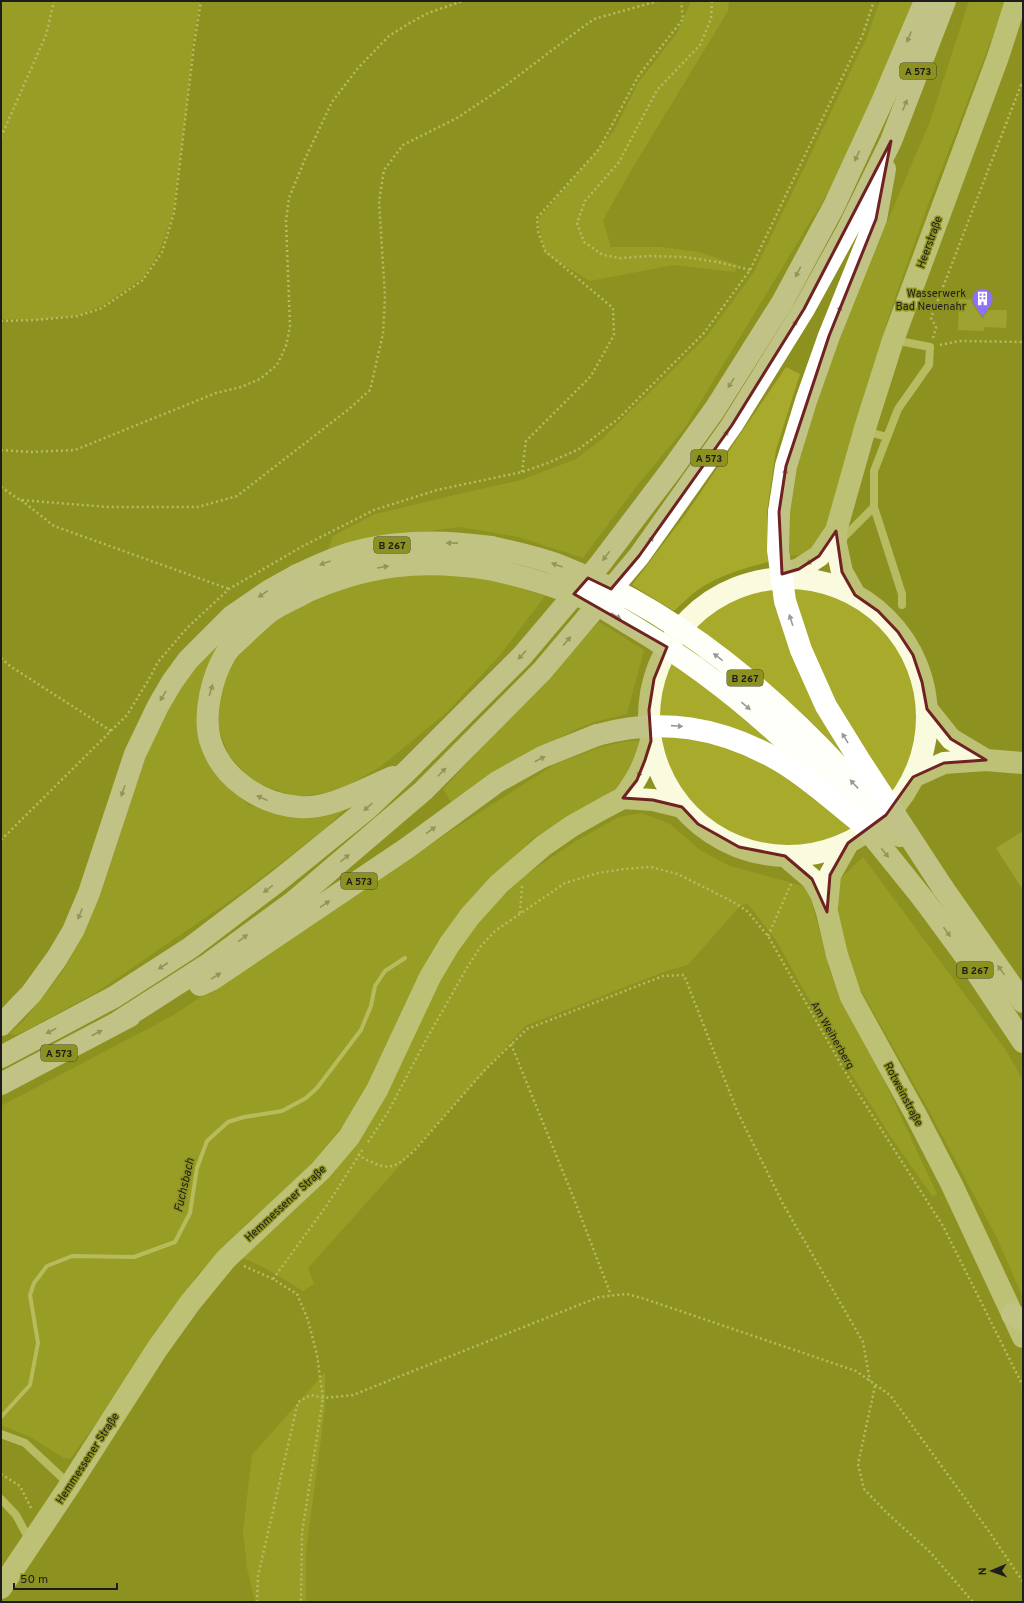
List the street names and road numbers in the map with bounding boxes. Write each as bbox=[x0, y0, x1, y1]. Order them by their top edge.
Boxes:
road number: A 573 bbox=[900, 63, 936, 79]
street label: Heerstraße bbox=[914, 214, 946, 270]
road number: A 573 bbox=[691, 450, 727, 466]
road number: B 267 bbox=[374, 537, 410, 553]
road number: B 267 bbox=[727, 670, 763, 686]
road number: A 573 bbox=[341, 873, 377, 889]
road number: B 267 bbox=[957, 962, 993, 978]
street label: Am Weiherberg bbox=[807, 999, 857, 1072]
road number: A 573 bbox=[41, 1045, 77, 1061]
street label: Rotweinstraße bbox=[880, 1060, 926, 1129]
street label: Hemmessener Straße bbox=[242, 1162, 329, 1245]
street label: Hemmessener Straße bbox=[53, 1410, 123, 1507]

